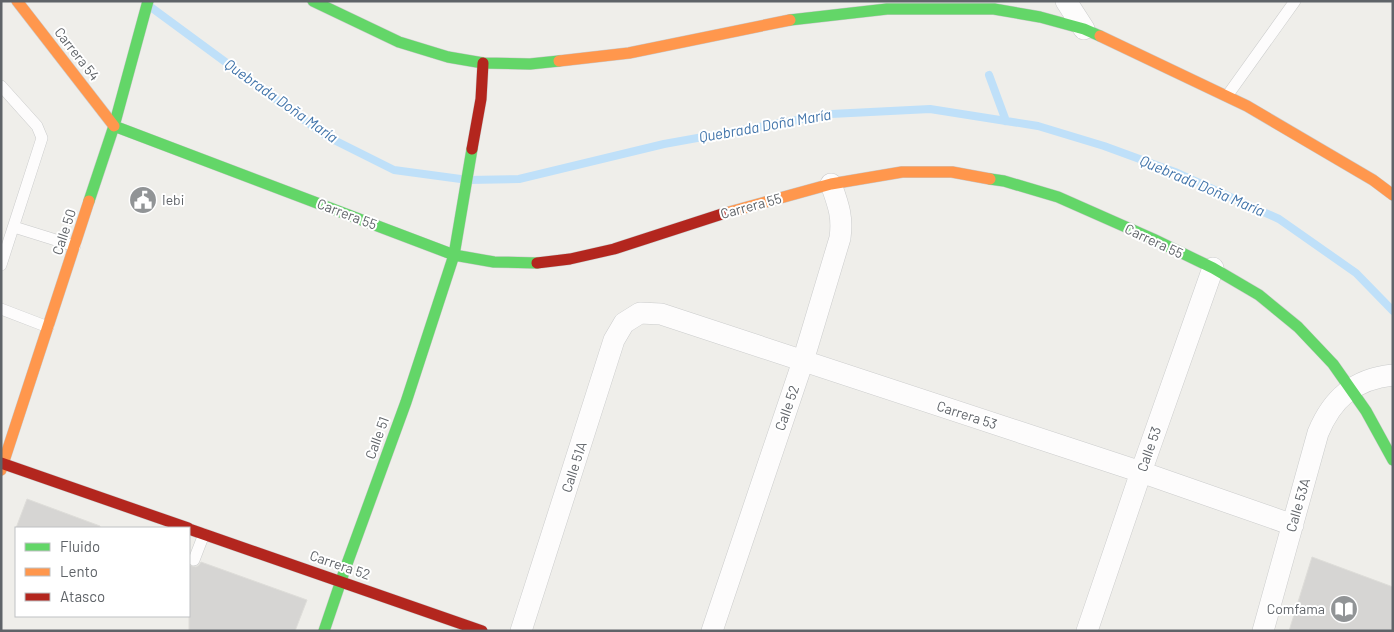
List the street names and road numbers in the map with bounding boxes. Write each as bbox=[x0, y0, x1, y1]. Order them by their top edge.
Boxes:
street label: Carrera 54 bbox=[51, 24, 104, 84]
street label: Carrera 55 bbox=[718, 189, 783, 222]
street label: Carrera 55 bbox=[315, 194, 379, 233]
street label: Calle 50 bbox=[48, 207, 79, 257]
street label: Carrera 55 bbox=[1122, 220, 1186, 261]
street label: Calle 52 bbox=[771, 383, 802, 433]
street label: Carrera 53 bbox=[935, 397, 1000, 432]
street label: Calle 51 bbox=[361, 414, 392, 461]
street label: Calle 53 bbox=[1133, 424, 1164, 474]
street label: Calle 51A bbox=[557, 439, 590, 494]
street label: Calle 53A bbox=[1282, 476, 1313, 534]
street label: Carrera 52 bbox=[308, 546, 373, 583]

